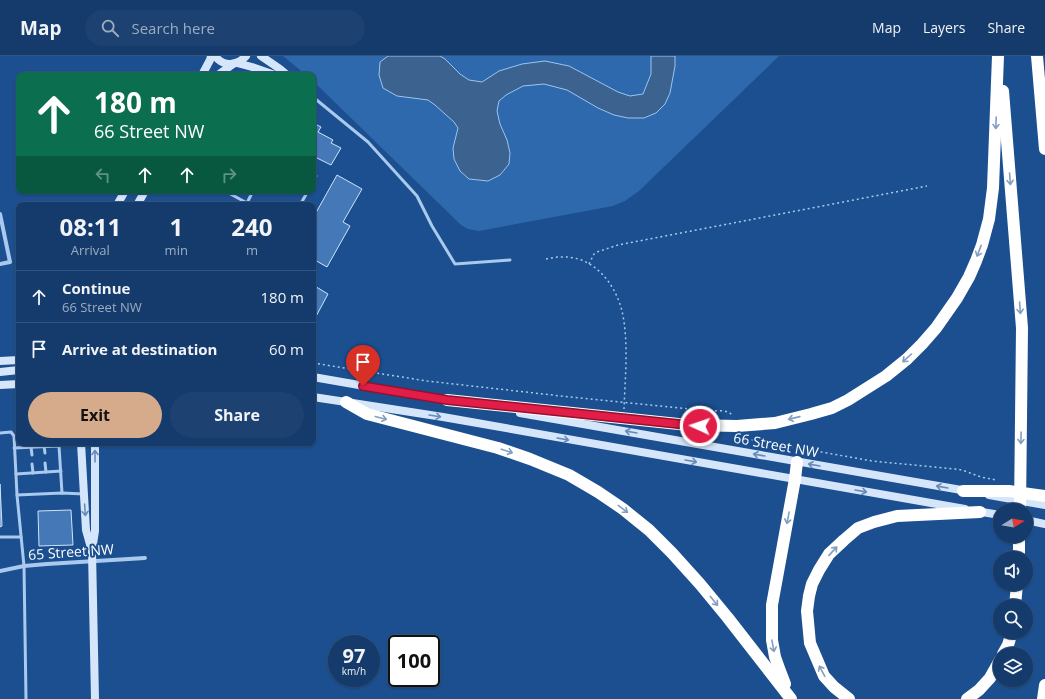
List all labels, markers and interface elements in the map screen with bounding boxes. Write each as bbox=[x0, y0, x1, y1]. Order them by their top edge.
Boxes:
search box bbox=[85, 10, 365, 46]
text: Map bbox=[20, 15, 61, 41]
icon: search bbox=[99, 17, 121, 39]
text: Search here bbox=[131, 18, 215, 38]
text: Map bbox=[872, 18, 901, 37]
text: Layers bbox=[923, 18, 965, 37]
text: Share bbox=[987, 18, 1025, 37]
text: 180 m bbox=[94, 83, 177, 121]
icon: ahead bbox=[28, 88, 80, 140]
one-way arrow bbox=[992, 116, 999, 129]
text: 66 Street NW bbox=[94, 119, 204, 143]
icon: left bbox=[92, 164, 114, 186]
icon: ahead bbox=[134, 164, 156, 186]
icon: ahead bbox=[176, 164, 198, 186]
icon: right bbox=[218, 164, 240, 186]
one-way arrow bbox=[1007, 172, 1014, 185]
text: 08:11 bbox=[59, 210, 121, 243]
text: 1 bbox=[169, 210, 183, 243]
text: 240 bbox=[231, 210, 273, 243]
text: Arrival bbox=[71, 241, 110, 259]
text: min bbox=[165, 241, 188, 259]
text: m bbox=[246, 241, 258, 259]
one-way arrow bbox=[975, 245, 983, 257]
text: Continue bbox=[62, 278, 130, 298]
icon: ahead bbox=[28, 286, 50, 308]
text: 180 m bbox=[260, 287, 304, 307]
text: 66 Street NW bbox=[62, 298, 142, 316]
one-way arrow bbox=[1017, 301, 1024, 314]
icon: arrive bbox=[28, 338, 50, 360]
text: Arrive at destination bbox=[62, 339, 217, 359]
text: 60 m bbox=[269, 339, 304, 359]
pin bbox=[346, 345, 380, 386]
icon: arrive bbox=[352, 351, 374, 373]
one-way arrow bbox=[902, 353, 913, 362]
button: Exit bbox=[28, 392, 162, 438]
button: Share bbox=[170, 392, 304, 438]
position arrow bbox=[679, 405, 721, 447]
one-way arrow bbox=[428, 412, 441, 420]
one-way arrow bbox=[374, 415, 387, 422]
one-way arrow bbox=[788, 415, 801, 422]
one-way arrow bbox=[625, 428, 638, 436]
street label: 66 Street NW bbox=[732, 428, 820, 461]
one-way arrow bbox=[1017, 431, 1025, 444]
one-way arrow bbox=[556, 435, 569, 443]
one-way arrow bbox=[500, 448, 512, 456]
one-way arrow bbox=[91, 450, 99, 463]
one-way arrow bbox=[753, 451, 766, 459]
one-way arrow bbox=[684, 457, 697, 465]
one-way arrow bbox=[808, 460, 821, 468]
one-way arrow bbox=[936, 483, 949, 491]
one-way arrow bbox=[854, 487, 867, 495]
one-way arrow bbox=[81, 503, 88, 516]
north arrow bbox=[993, 503, 1033, 543]
map controls bbox=[993, 503, 1033, 687]
one-way arrow bbox=[617, 504, 628, 513]
one-way arrow bbox=[784, 511, 792, 524]
street label: 65 Street NW bbox=[27, 539, 115, 564]
one-way arrow bbox=[828, 546, 838, 556]
button: sound bbox=[993, 551, 1033, 591]
one-way arrow bbox=[709, 595, 718, 606]
button: search bbox=[993, 599, 1033, 639]
speed limit sign: 100 bbox=[388, 635, 440, 687]
one-way arrow bbox=[769, 639, 777, 652]
text: 97 bbox=[343, 642, 365, 669]
button: layers bbox=[993, 647, 1033, 687]
text: km/h bbox=[342, 664, 366, 678]
one-way arrow bbox=[818, 665, 825, 677]

